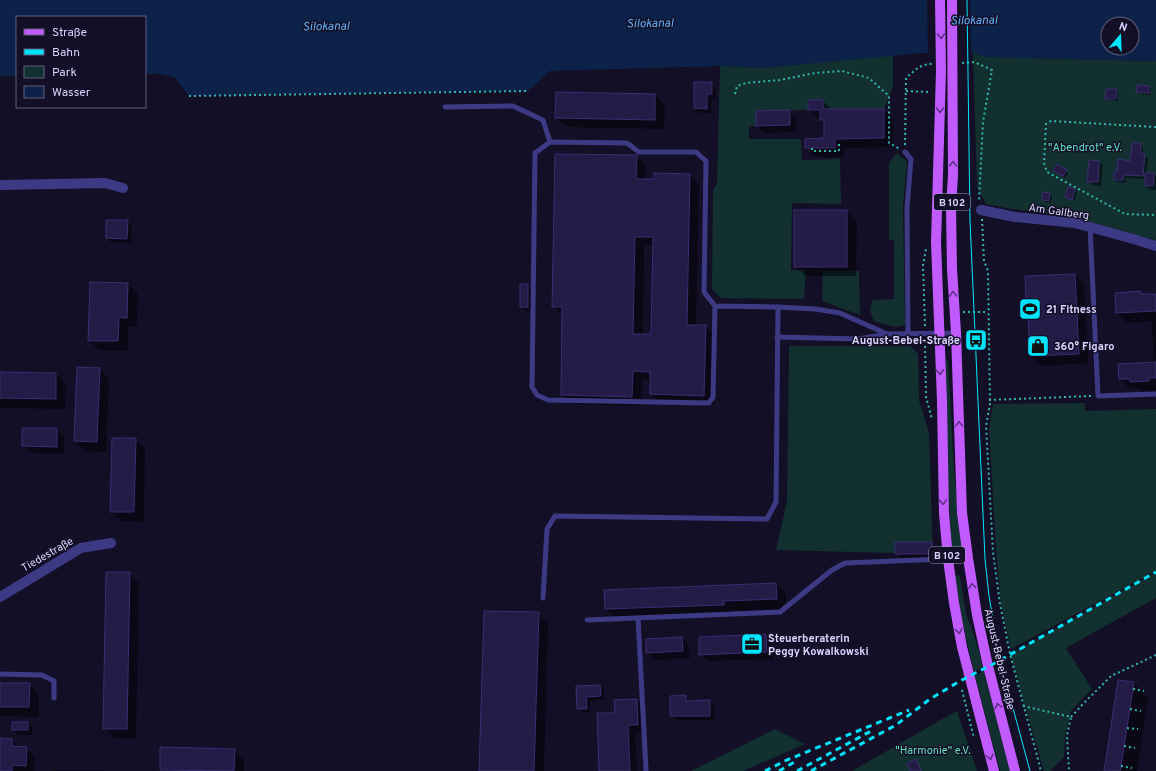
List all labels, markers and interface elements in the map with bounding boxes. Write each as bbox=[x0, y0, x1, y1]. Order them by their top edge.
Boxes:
water label: Silokanal bbox=[950, 13, 999, 29]
legend bbox=[16, 16, 146, 108]
water label: Silokanal bbox=[626, 16, 675, 32]
north arrow bbox=[1100, 16, 1140, 56]
water label: Silokanal bbox=[302, 19, 351, 35]
text: N bbox=[1117, 20, 1129, 35]
text: Straße bbox=[52, 25, 87, 41]
one-way arrow bbox=[936, 33, 945, 39]
text: Bahn bbox=[52, 45, 80, 61]
text: Park bbox=[52, 65, 77, 81]
text: Wasser bbox=[52, 85, 91, 101]
one-way arrow bbox=[936, 107, 944, 113]
park label: "Abendrot" e.V. bbox=[1048, 141, 1122, 155]
one-way arrow bbox=[949, 161, 957, 167]
road number: B 102 bbox=[934, 194, 970, 210]
street label: Am Gallberg bbox=[1028, 201, 1090, 223]
one-way arrow bbox=[949, 291, 957, 297]
sports icon: 21 Fitness bbox=[1017, 296, 1043, 322]
place label: 21 Fitness bbox=[1046, 303, 1097, 317]
bus stop icon: August-Bebel-Straße bbox=[963, 327, 989, 353]
shop icon: 360° Figaro bbox=[1025, 333, 1051, 359]
place label: August-Bebel-Straße bbox=[852, 334, 960, 348]
place label: 360° Figaro bbox=[1054, 340, 1114, 354]
one-way arrow bbox=[936, 369, 945, 375]
one-way arrow bbox=[955, 421, 963, 427]
one-way arrow bbox=[939, 499, 948, 505]
street label: Tiedestraße bbox=[19, 534, 76, 575]
road number: B 102 bbox=[929, 547, 965, 563]
one-way arrow bbox=[969, 583, 977, 589]
street label: August-Bebel-Straße bbox=[981, 607, 1018, 711]
one-way arrow bbox=[954, 628, 963, 634]
office icon: Steuerberaterin Peggy Kowalkowski bbox=[739, 631, 765, 657]
place label: Steuerberaterin Peggy Kowalkowski bbox=[768, 632, 869, 659]
one-way arrow bbox=[994, 703, 1003, 710]
park label: "Harmonie" e.V. bbox=[895, 744, 971, 758]
one-way arrow bbox=[985, 753, 994, 760]

